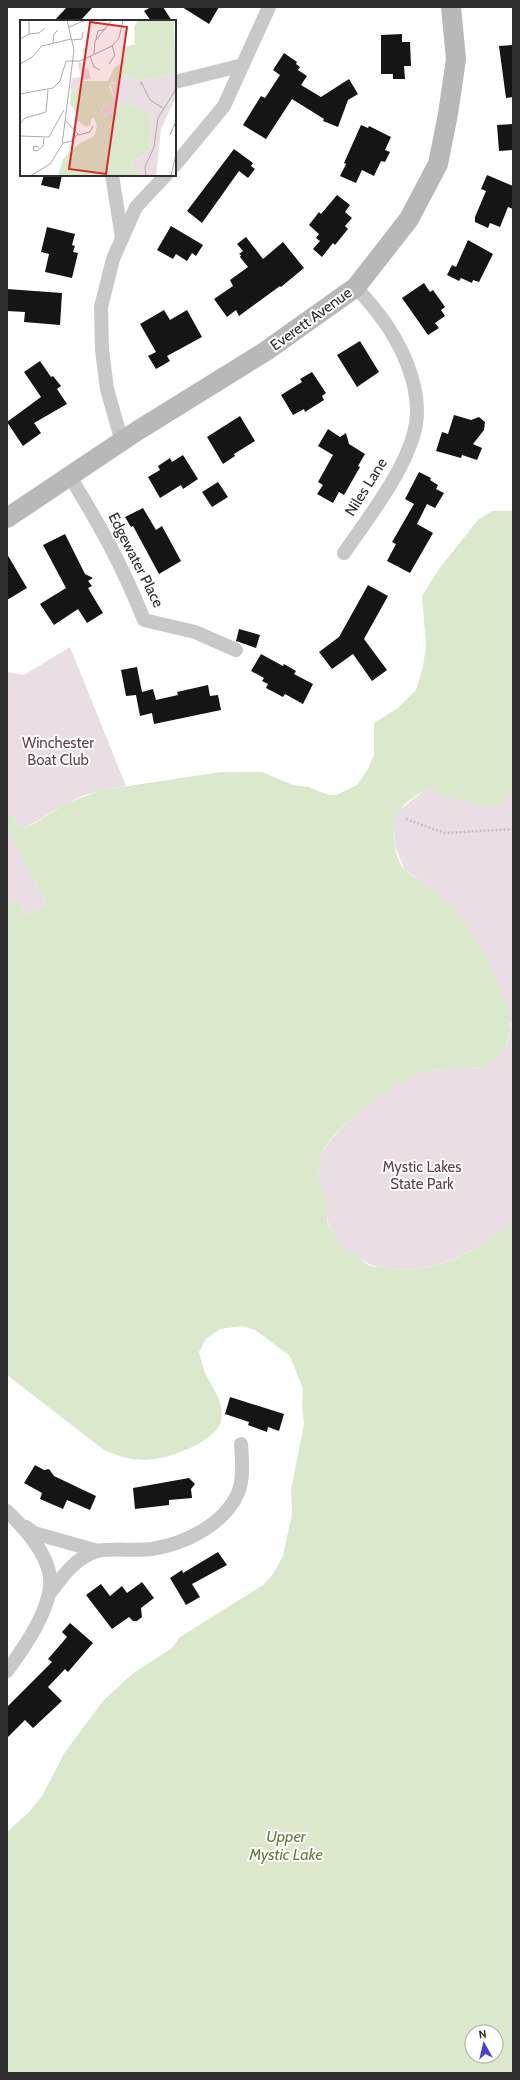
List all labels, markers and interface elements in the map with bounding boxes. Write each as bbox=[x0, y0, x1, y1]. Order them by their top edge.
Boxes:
inset map bbox=[20, 20, 176, 176]
street label: Everett Avenue bbox=[267, 283, 355, 355]
street label: Niles Lane bbox=[341, 454, 391, 519]
street label: Edgewater Place bbox=[104, 510, 168, 611]
park label: Winchester Boat Club bbox=[22, 734, 94, 769]
park label: Mystic Lakes State Park bbox=[383, 1158, 461, 1193]
water label: Upper Mystic Lake bbox=[248, 1827, 323, 1864]
north arrow bbox=[464, 2024, 504, 2064]
text: N bbox=[478, 2027, 487, 2042]

